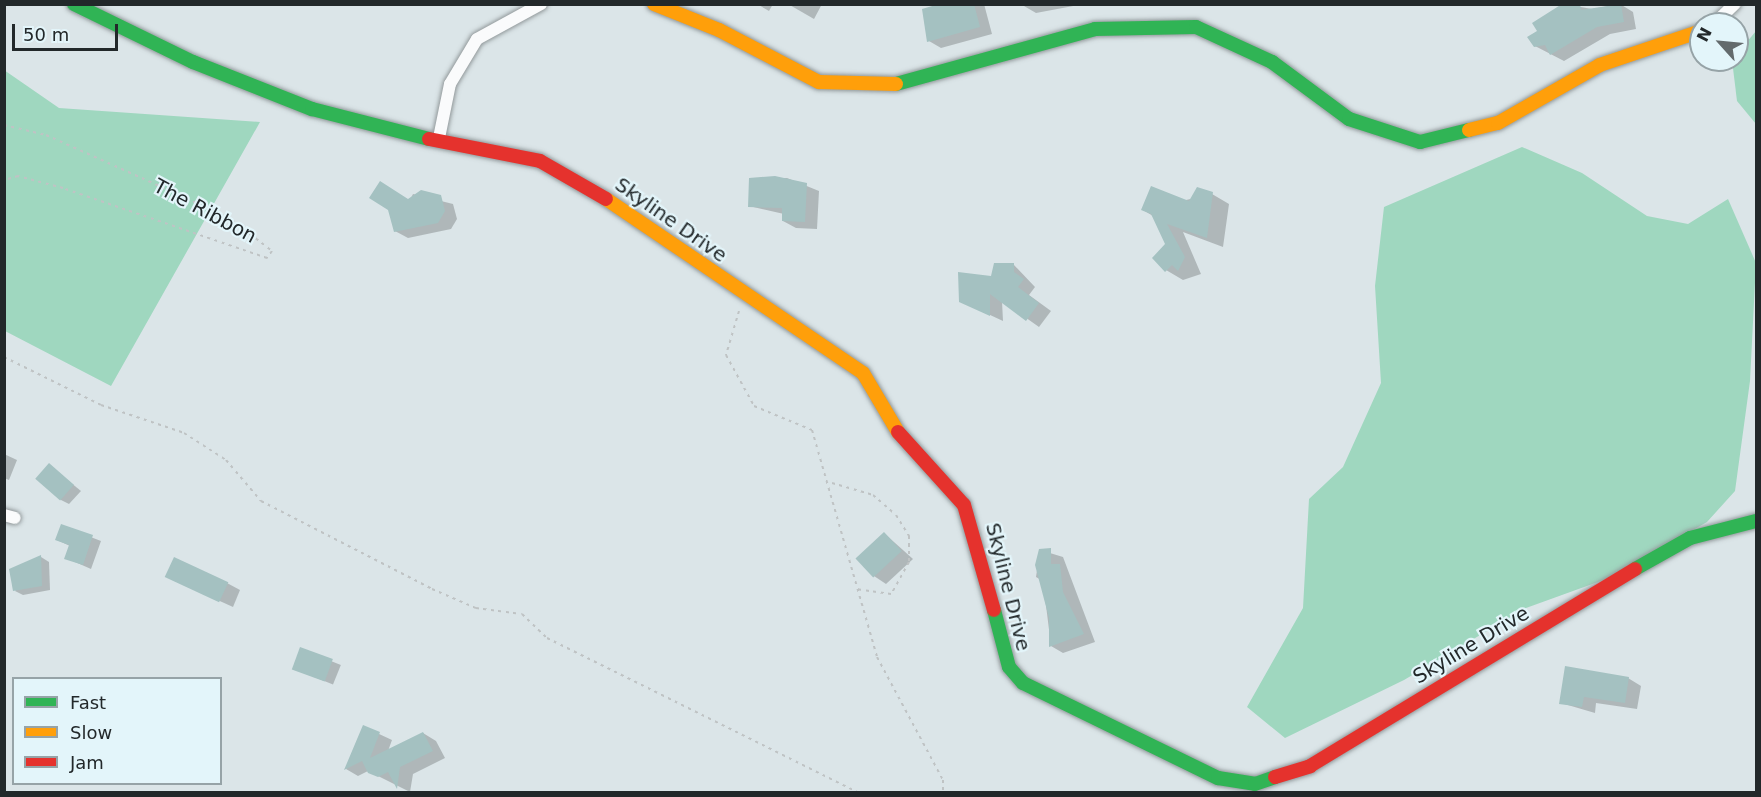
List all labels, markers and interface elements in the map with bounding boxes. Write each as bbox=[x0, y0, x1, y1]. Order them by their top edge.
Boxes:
scale bar bbox=[15, 12, 122, 50]
north arrow bbox=[1689, 12, 1749, 72]
text: 50 m bbox=[23, 24, 69, 45]
text: N bbox=[1693, 24, 1716, 45]
street label: Skyline Drive bbox=[610, 173, 732, 267]
street label: The Ribbon bbox=[149, 174, 261, 248]
street label: Skyline Drive bbox=[980, 520, 1036, 654]
street label: Skyline Drive bbox=[1409, 601, 1533, 689]
legend bbox=[12, 677, 222, 785]
text: Fast bbox=[70, 692, 106, 713]
text: Slow bbox=[70, 722, 112, 743]
text: Jam bbox=[70, 752, 104, 773]

